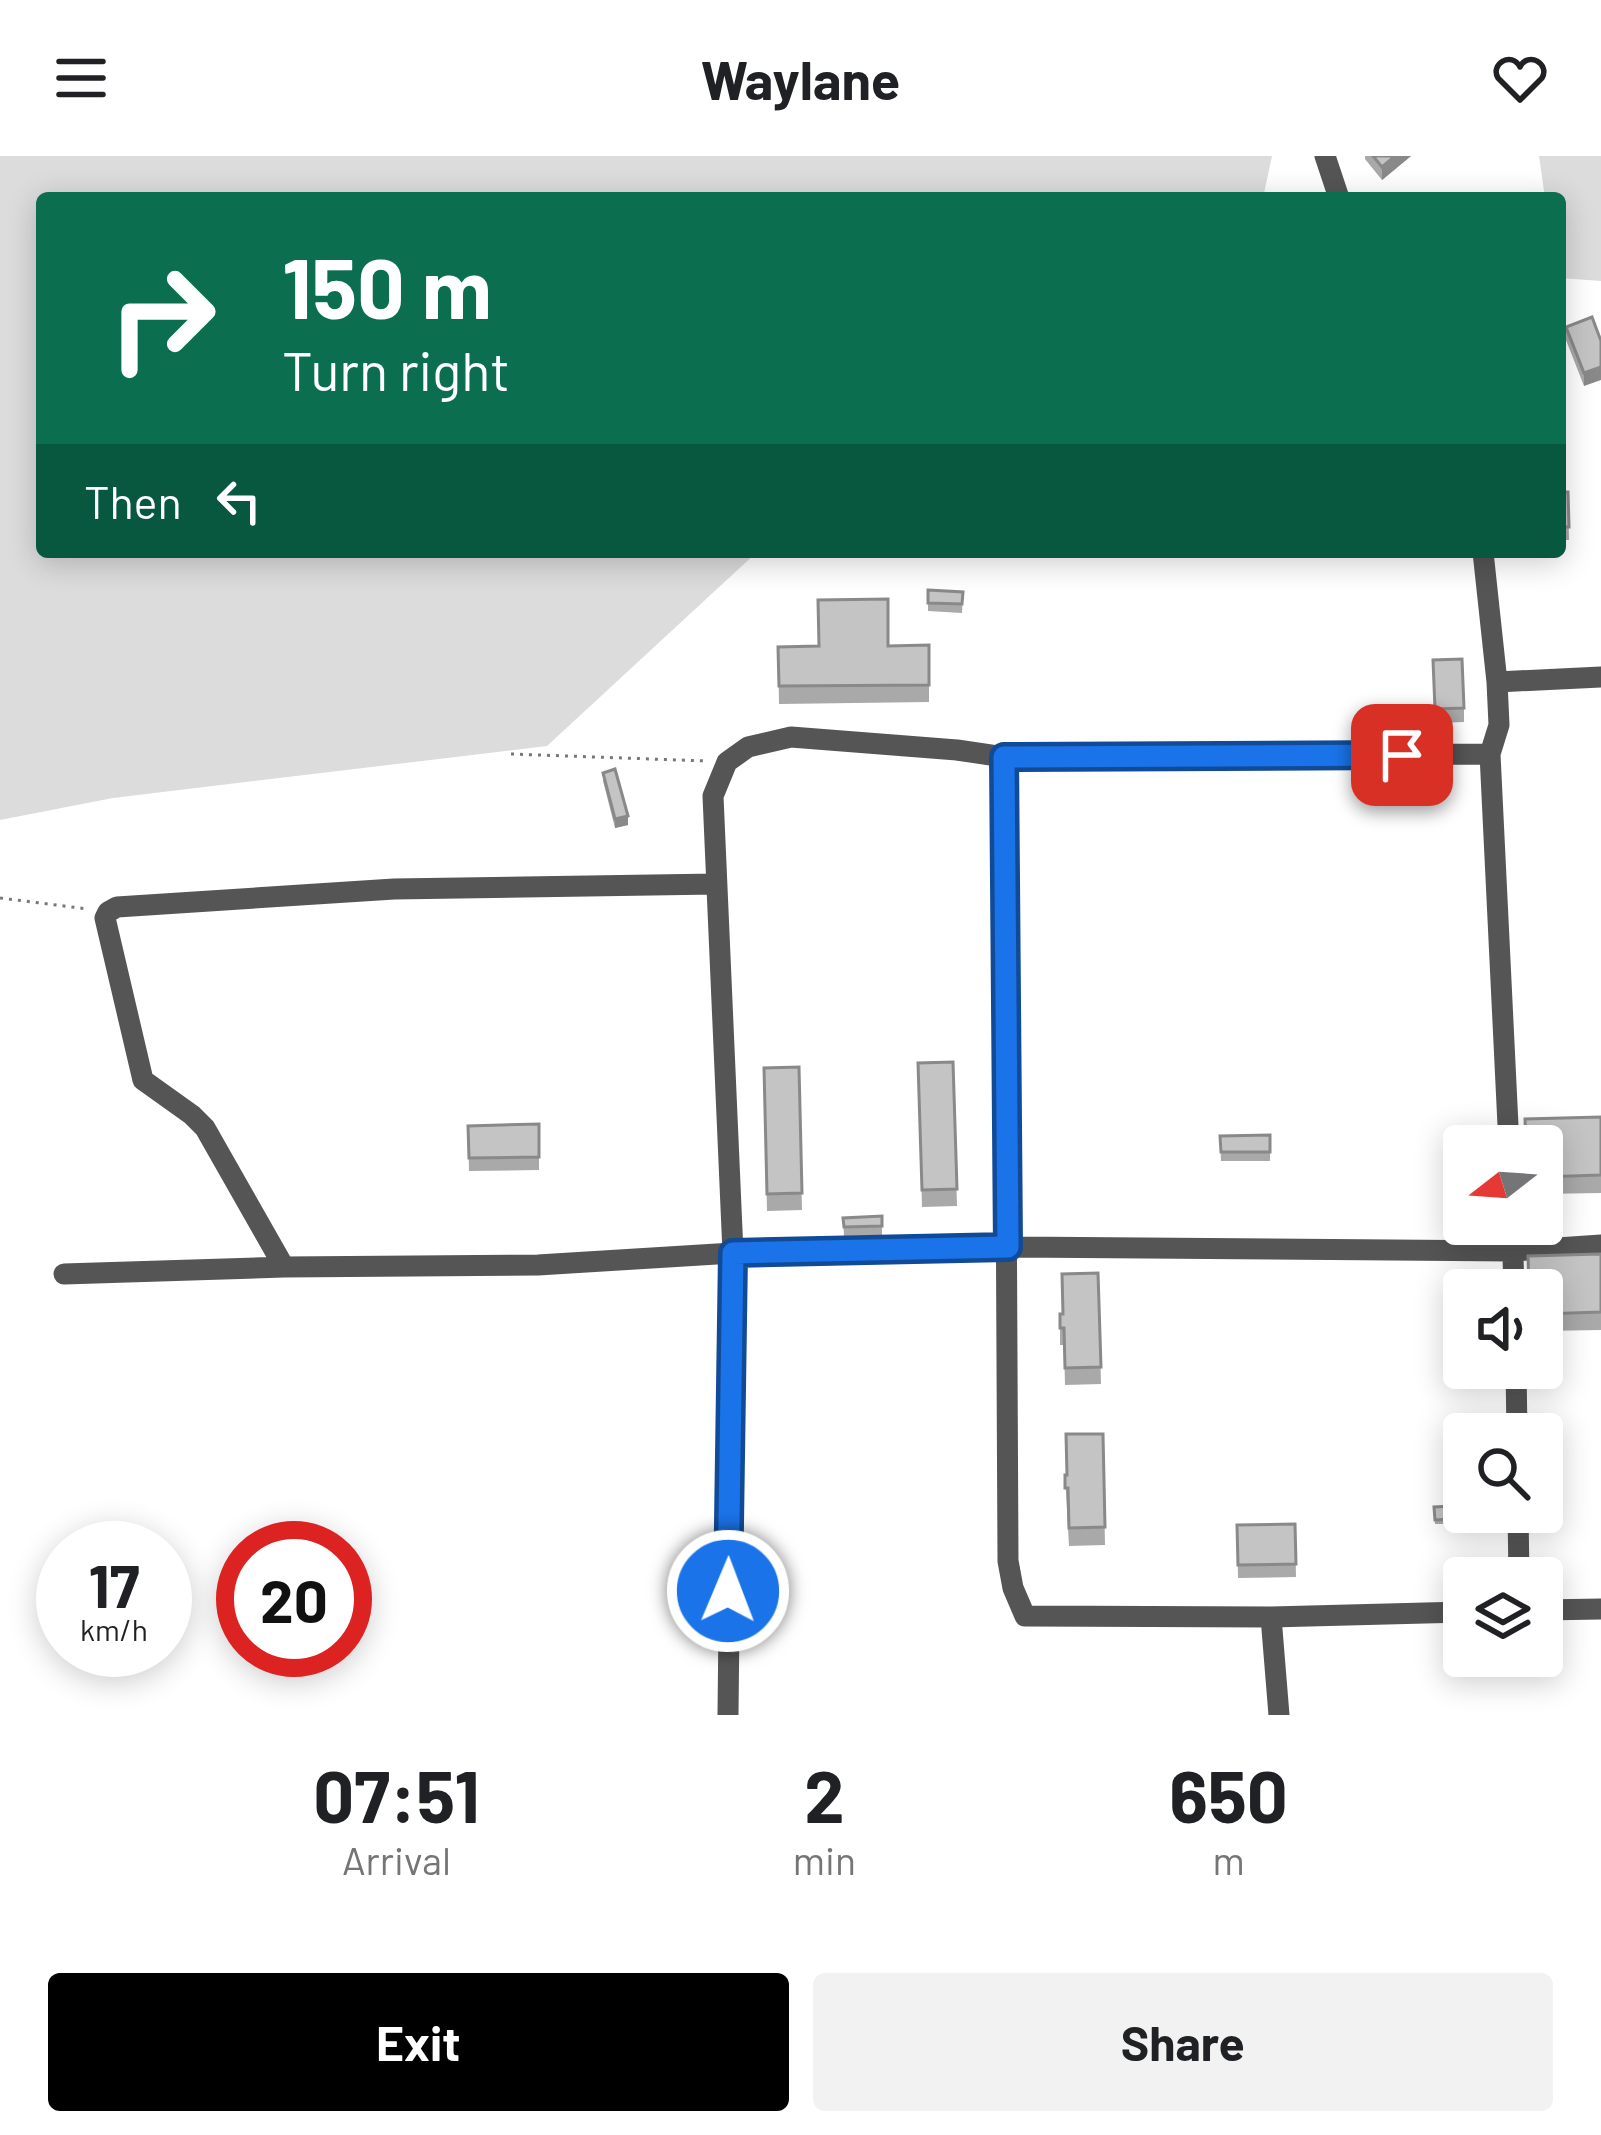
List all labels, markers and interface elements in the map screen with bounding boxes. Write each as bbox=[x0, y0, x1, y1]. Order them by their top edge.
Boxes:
icon: menu bbox=[48, 45, 114, 111]
icon: heart bbox=[1487, 45, 1553, 111]
text: Waylane bbox=[701, 46, 900, 111]
text: 150 m bbox=[282, 235, 492, 336]
icon: right bbox=[84, 240, 240, 396]
text: Turn right bbox=[282, 337, 510, 402]
icon: left bbox=[206, 468, 272, 534]
text: Then bbox=[84, 474, 182, 528]
pin bbox=[1351, 704, 1453, 806]
icon: arrive bbox=[1369, 722, 1435, 788]
north arrow bbox=[1443, 1125, 1563, 1245]
map controls bbox=[1443, 1125, 1563, 1677]
button: sound bbox=[1443, 1269, 1563, 1389]
button: search bbox=[1443, 1413, 1563, 1533]
speed limit sign: 20 bbox=[216, 1521, 372, 1677]
position arrow bbox=[665, 1528, 791, 1654]
text: 17 bbox=[88, 1548, 139, 1620]
button: layers bbox=[1443, 1557, 1563, 1677]
text: km/h bbox=[80, 1611, 148, 1647]
text: 07:51 bbox=[313, 1751, 480, 1837]
text: 2 bbox=[804, 1751, 845, 1837]
text: 650 bbox=[1169, 1751, 1288, 1837]
text: Arrival bbox=[342, 1836, 451, 1883]
text: min bbox=[793, 1836, 856, 1883]
text: m bbox=[1212, 1836, 1245, 1883]
button: Exit bbox=[48, 1973, 789, 2111]
button: Share bbox=[813, 1973, 1553, 2111]

